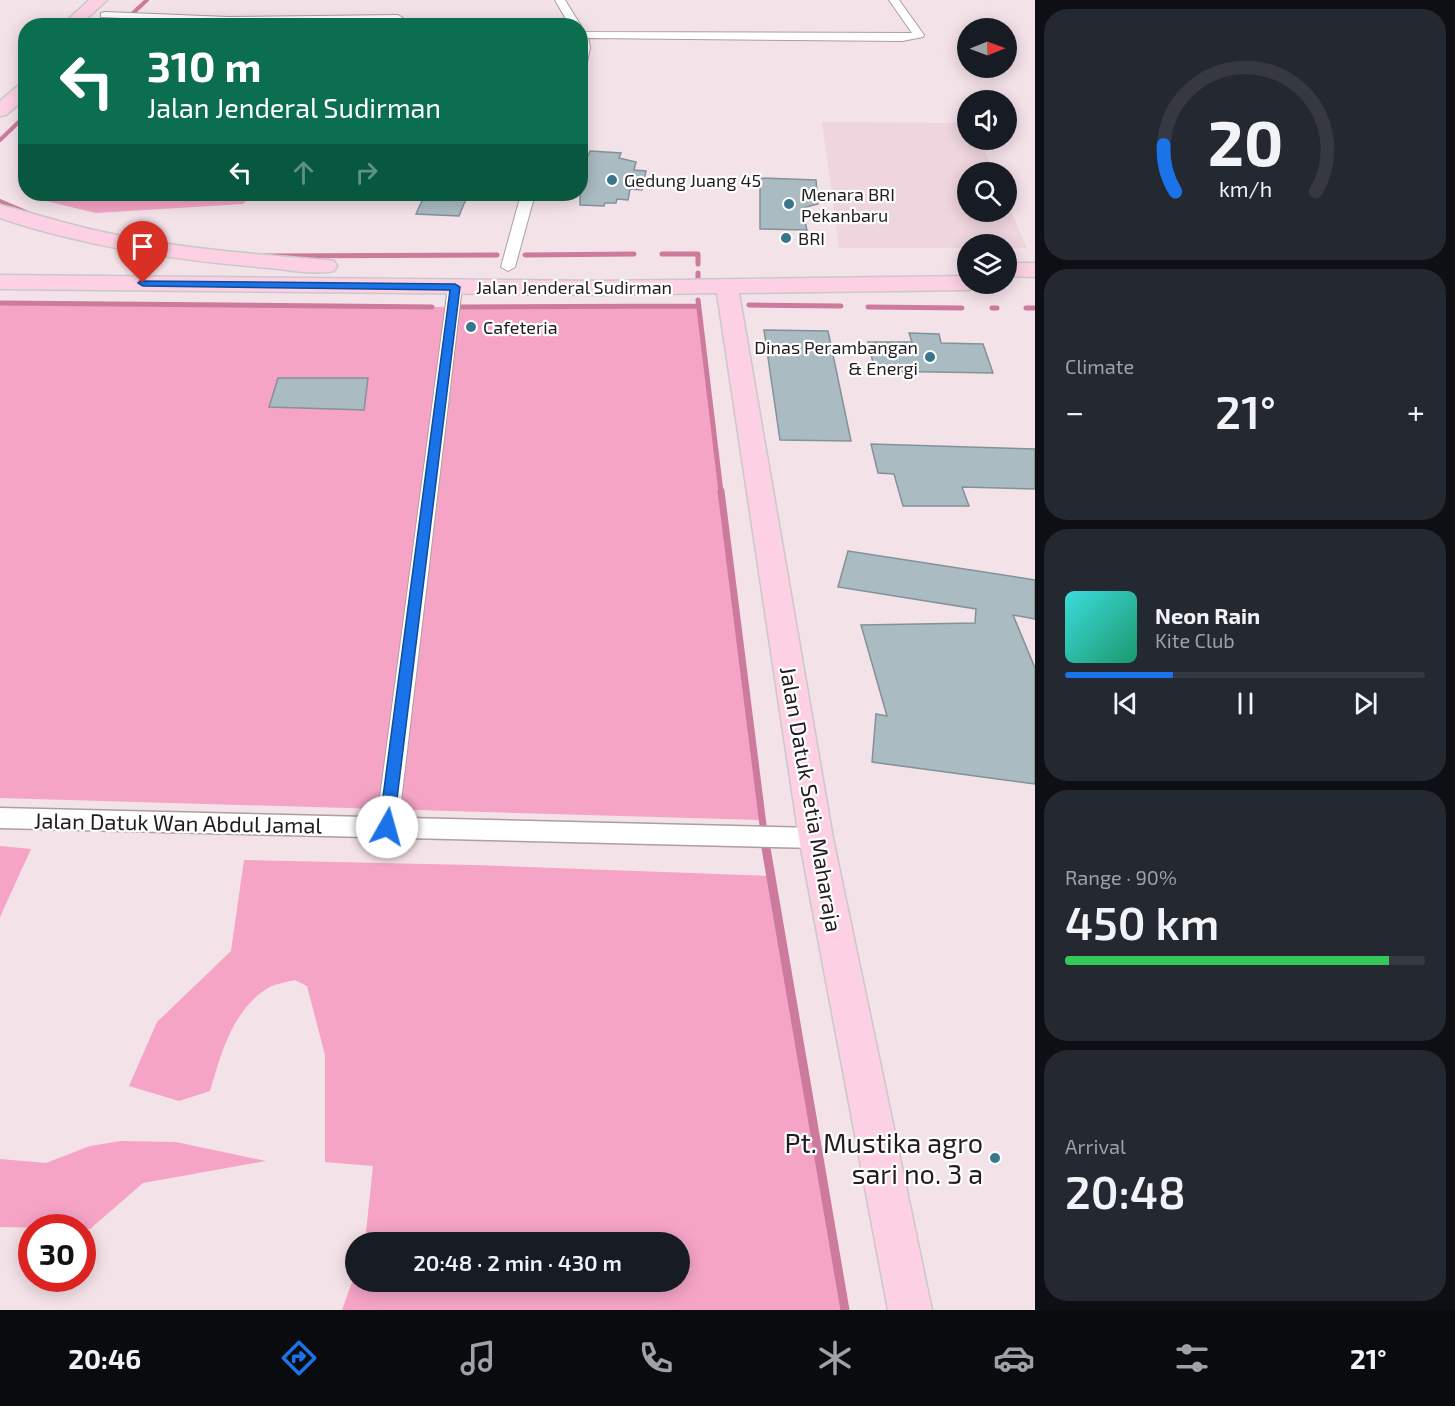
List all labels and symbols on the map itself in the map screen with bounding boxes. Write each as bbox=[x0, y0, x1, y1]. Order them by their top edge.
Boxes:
north arrow bbox=[957, 18, 1017, 78]
place label: Gedung Juang 45 bbox=[624, 169, 761, 191]
marker: Gedung Juang 45 bbox=[605, 173, 619, 187]
place label: Menara BRI Pekanbaru bbox=[801, 183, 895, 226]
marker: Menara BRI Pekanbaru bbox=[782, 197, 796, 211]
pin bbox=[117, 221, 168, 283]
place label: BRI bbox=[798, 227, 825, 249]
marker: BRI bbox=[779, 231, 793, 245]
street label: Jalan Jenderal Sudirman bbox=[476, 276, 672, 298]
place label: Cafeteria bbox=[483, 316, 558, 338]
marker: Cafeteria bbox=[464, 320, 478, 334]
place label: Dinas Perambangan & Energi bbox=[754, 336, 918, 379]
marker: Dinas Perambangan & Energi bbox=[923, 350, 937, 364]
street label: Jalan Datuk Setia Maharaja bbox=[775, 664, 848, 934]
position arrow bbox=[355, 795, 419, 859]
street label: Jalan Datuk Wan Abdul Jamal bbox=[34, 806, 323, 838]
place label: Pt. Mustika agro sari no. 3 a bbox=[785, 1126, 983, 1189]
marker: Pt. Mustika agro sari no. 3 a bbox=[988, 1151, 1002, 1165]
speed limit sign: 30 bbox=[18, 1214, 96, 1292]

